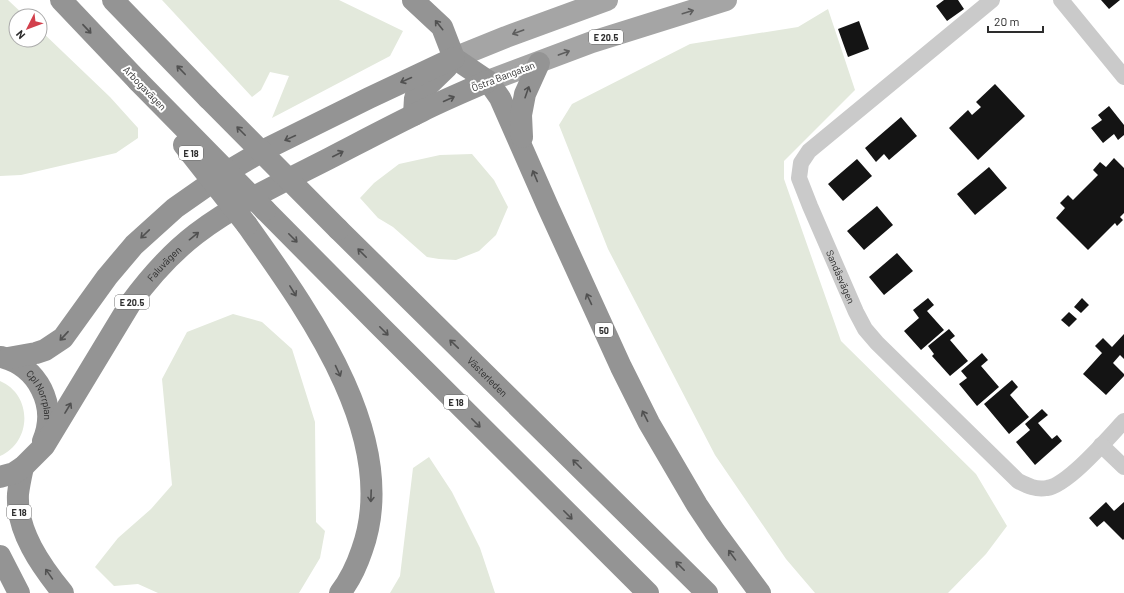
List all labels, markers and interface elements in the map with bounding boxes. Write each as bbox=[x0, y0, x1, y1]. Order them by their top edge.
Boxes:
north arrow bbox=[8, 8, 48, 48]
one-way arrow bbox=[681, 8, 694, 15]
scale bar bbox=[988, 8, 1043, 34]
text: 20 m bbox=[994, 14, 1020, 28]
one-way arrow bbox=[435, 20, 443, 31]
one-way arrow bbox=[82, 24, 92, 34]
text: N bbox=[13, 28, 27, 42]
one-way arrow bbox=[512, 29, 525, 36]
road number: E 20.5 bbox=[589, 30, 623, 44]
one-way arrow bbox=[558, 49, 570, 57]
street label: Östra Bangatan bbox=[470, 58, 536, 94]
street label: Arbogavägen bbox=[121, 63, 169, 113]
one-way arrow bbox=[176, 65, 186, 75]
one-way arrow bbox=[400, 77, 412, 84]
one-way arrow bbox=[523, 87, 531, 99]
one-way arrow bbox=[442, 94, 454, 102]
one-way arrow bbox=[236, 126, 246, 136]
one-way arrow bbox=[284, 135, 296, 142]
road number: E 18 bbox=[179, 146, 203, 160]
one-way arrow bbox=[332, 150, 344, 157]
one-way arrow bbox=[530, 170, 538, 182]
one-way arrow bbox=[140, 229, 150, 239]
one-way arrow bbox=[188, 232, 199, 241]
one-way arrow bbox=[288, 233, 298, 243]
street label: Faluvägen bbox=[144, 243, 183, 284]
one-way arrow bbox=[357, 248, 367, 258]
street label: Sandåsvägen bbox=[824, 248, 858, 305]
one-way arrow bbox=[289, 285, 297, 296]
one-way arrow bbox=[585, 293, 592, 305]
road number: E 20.5 bbox=[115, 295, 149, 309]
road number: 50 bbox=[595, 323, 613, 337]
one-way arrow bbox=[379, 326, 389, 336]
one-way arrow bbox=[60, 331, 69, 341]
one-way arrow bbox=[449, 339, 459, 349]
street label: Västerleden bbox=[465, 354, 510, 399]
one-way arrow bbox=[335, 365, 342, 377]
street label: Cpl Norrplan bbox=[24, 367, 54, 420]
road number: E 18 bbox=[444, 395, 468, 409]
one-way arrow bbox=[65, 402, 73, 414]
one-way arrow bbox=[641, 410, 649, 422]
one-way arrow bbox=[471, 418, 481, 428]
one-way arrow bbox=[572, 460, 582, 469]
one-way arrow bbox=[368, 489, 375, 502]
road number: E 18 bbox=[7, 505, 31, 519]
one-way arrow bbox=[563, 510, 573, 520]
one-way arrow bbox=[728, 549, 736, 560]
one-way arrow bbox=[675, 561, 685, 571]
one-way arrow bbox=[45, 569, 53, 580]

